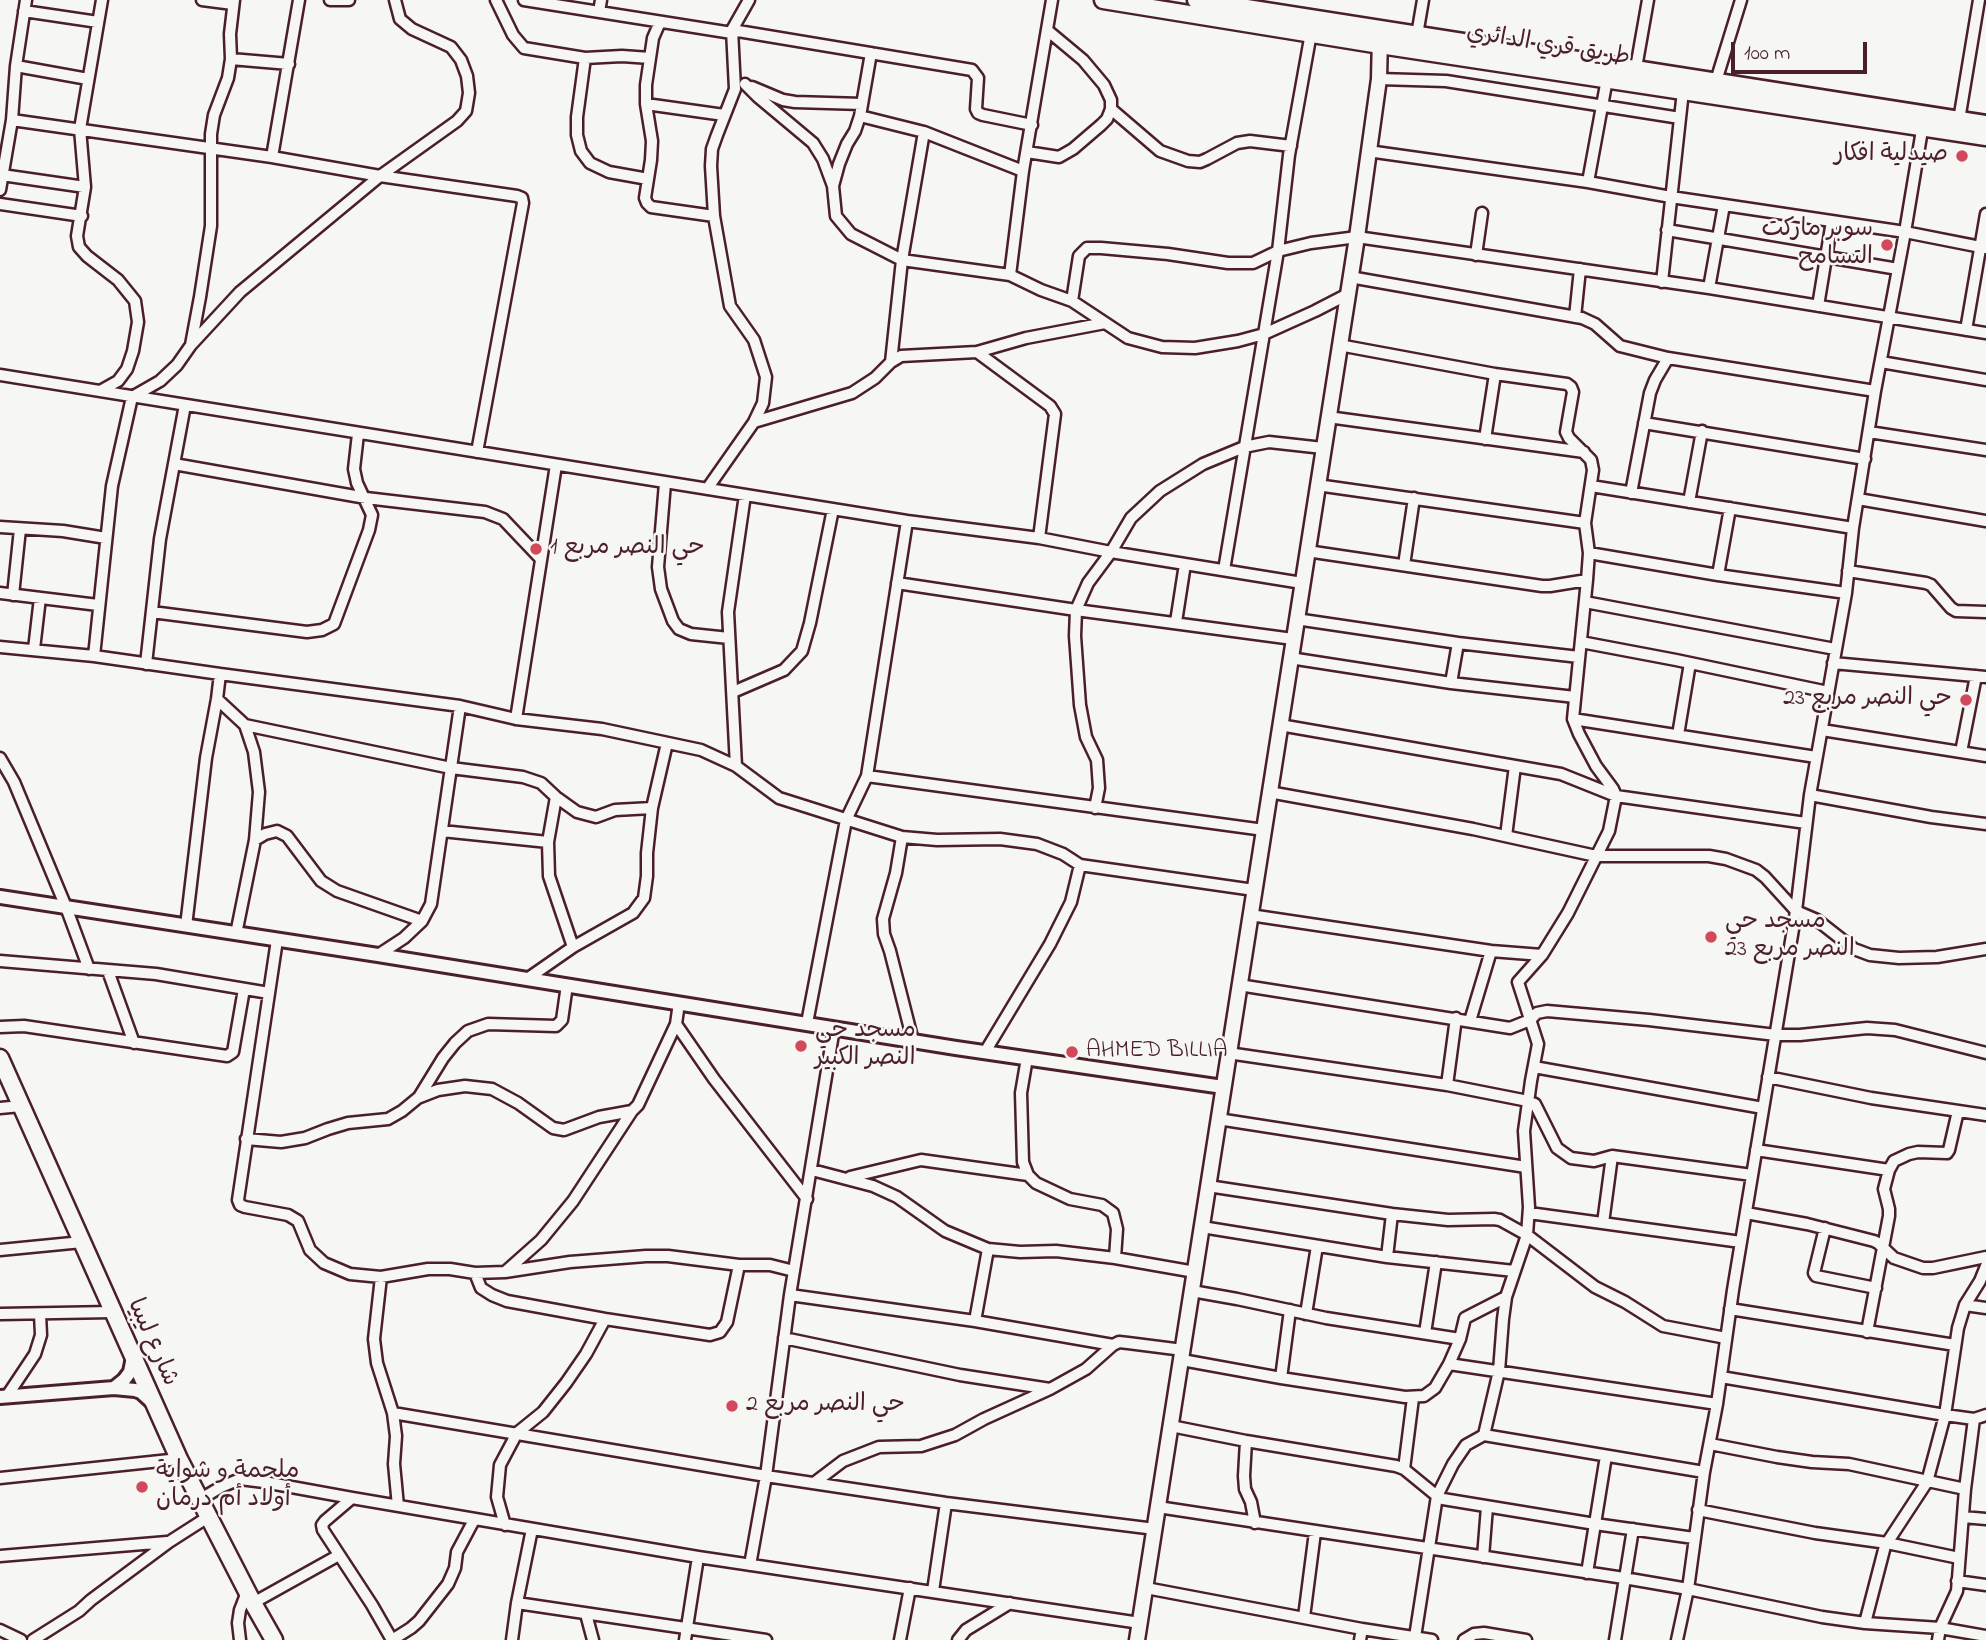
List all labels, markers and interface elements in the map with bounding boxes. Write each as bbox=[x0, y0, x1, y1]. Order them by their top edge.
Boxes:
street label: طريق قري الدائري bbox=[1464, 20, 1632, 74]
scale bar bbox=[1734, 28, 1870, 72]
text: 100 m bbox=[1744, 39, 1790, 69]
place label: صيدلية افكار bbox=[1834, 142, 1948, 170]
marker: صيدلية افكار bbox=[1954, 148, 1970, 164]
place label: سوبر ماركت التسامح bbox=[1762, 217, 1873, 273]
marker: سوبر ماركت التسامح bbox=[1879, 237, 1895, 253]
place label: حي النصر مربع 1 bbox=[550, 535, 705, 563]
marker: حي النصر مربع 1 bbox=[528, 541, 544, 557]
place label: حي النصر مربع 23 bbox=[1783, 686, 1952, 714]
marker: حي النصر مربع 23 bbox=[1958, 692, 1974, 708]
place label: مسجد حي النصر مربع 23 bbox=[1725, 909, 1855, 965]
marker: مسجد حي النصر مربع 23 bbox=[1703, 929, 1719, 945]
place label: مسجد حي النصر الكبير bbox=[815, 1018, 916, 1074]
marker: مسجد حي النصر الكبير bbox=[793, 1038, 809, 1054]
place label: AHMED BILLIA bbox=[1086, 1038, 1227, 1066]
marker: AHMED BILLIA bbox=[1064, 1044, 1080, 1060]
street label: شارع ليبيا bbox=[119, 1295, 183, 1391]
place label: حي النصر مربع 2 bbox=[746, 1392, 905, 1420]
marker: حي النصر مربع 2 bbox=[724, 1398, 740, 1414]
place label: ملحمة و شواية أولاد أم درمان bbox=[156, 1459, 299, 1515]
marker: ملحمة و شواية أولاد أم درمان bbox=[134, 1479, 150, 1495]

